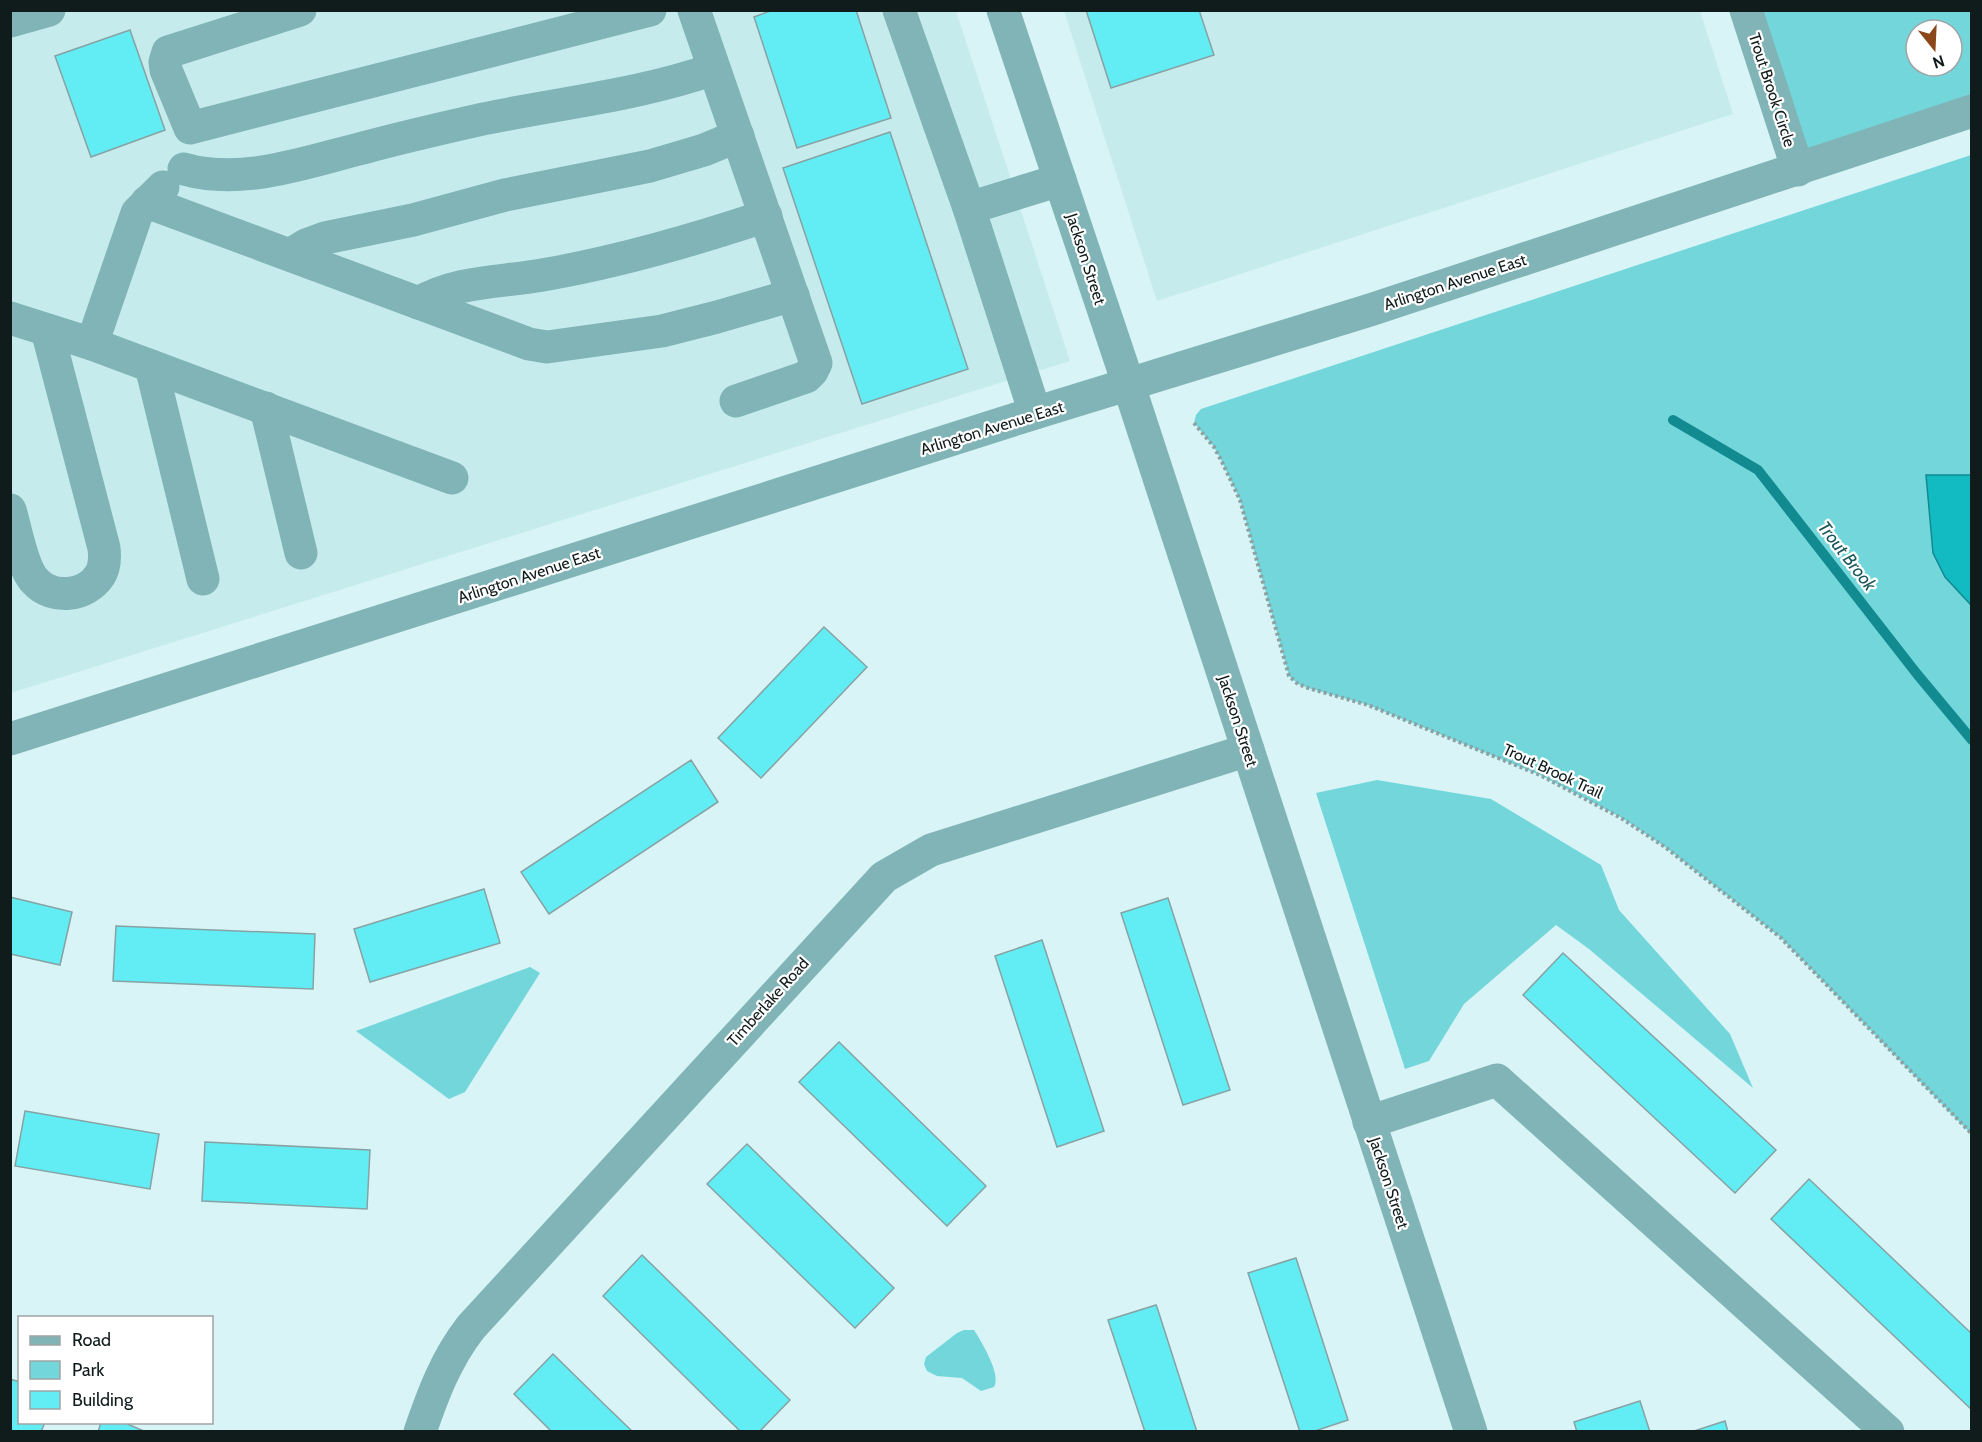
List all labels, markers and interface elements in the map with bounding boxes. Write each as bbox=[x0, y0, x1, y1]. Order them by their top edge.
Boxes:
north arrow bbox=[1904, 18, 1964, 78]
street label: Trout Brook Circle bbox=[1745, 31, 1799, 149]
text: N bbox=[1930, 51, 1947, 73]
street label: Jackson Street bbox=[1062, 210, 1110, 308]
street label: Arlington Avenue East bbox=[1381, 250, 1529, 314]
street label: Arlington Avenue East bbox=[918, 397, 1066, 459]
water label: Trout Brook bbox=[1813, 517, 1882, 596]
street label: Arlington Avenue East bbox=[455, 543, 603, 607]
street label: Jackson Street bbox=[1214, 672, 1262, 770]
street label: Trout Brook Trail bbox=[1500, 740, 1606, 802]
street label: Timberlake Road bbox=[723, 954, 813, 1050]
street label: Jackson Street bbox=[1365, 1134, 1413, 1232]
legend bbox=[18, 1316, 213, 1424]
text: Road bbox=[72, 1329, 111, 1351]
text: Park bbox=[72, 1359, 105, 1381]
text: Building bbox=[72, 1389, 134, 1411]

